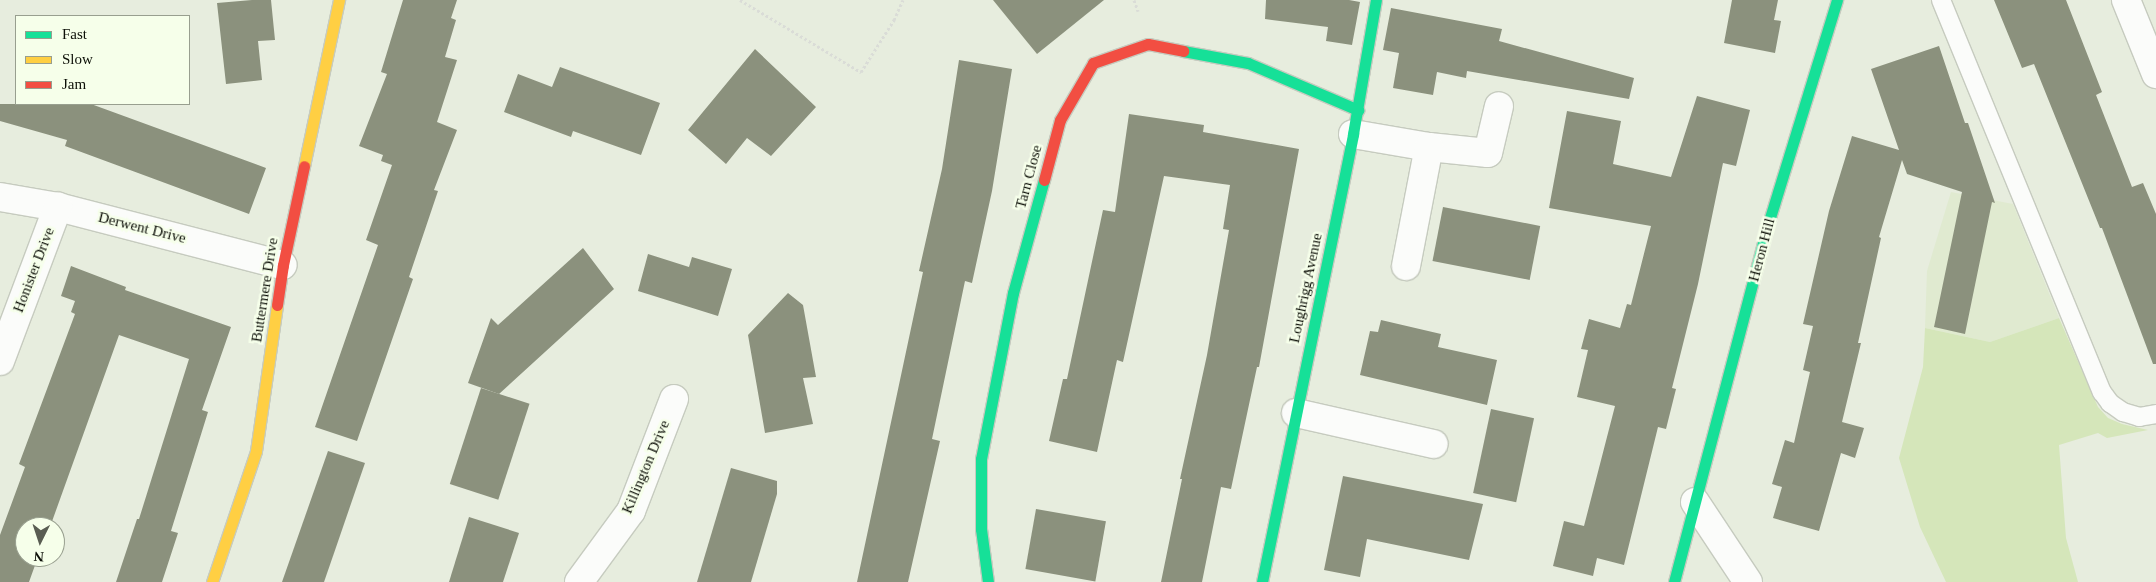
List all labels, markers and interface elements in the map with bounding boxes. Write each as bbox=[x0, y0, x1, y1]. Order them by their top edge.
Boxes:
legend bbox=[15, 15, 190, 105]
text: Fast bbox=[62, 26, 87, 42]
text: Slow bbox=[62, 51, 93, 67]
text: Jam bbox=[62, 76, 86, 92]
street label: Tarn Close bbox=[1012, 143, 1046, 211]
street label: Derwent Drive bbox=[96, 208, 188, 248]
street label: Heron Hill bbox=[1745, 216, 1779, 284]
street label: Honister Drive bbox=[10, 225, 58, 315]
street label: Loughrigg Avenue bbox=[1285, 231, 1327, 345]
street label: Buttermere Drive bbox=[248, 237, 282, 343]
street label: Killington Drive bbox=[618, 418, 674, 516]
north arrow bbox=[15, 517, 65, 567]
text: N bbox=[33, 549, 45, 564]

